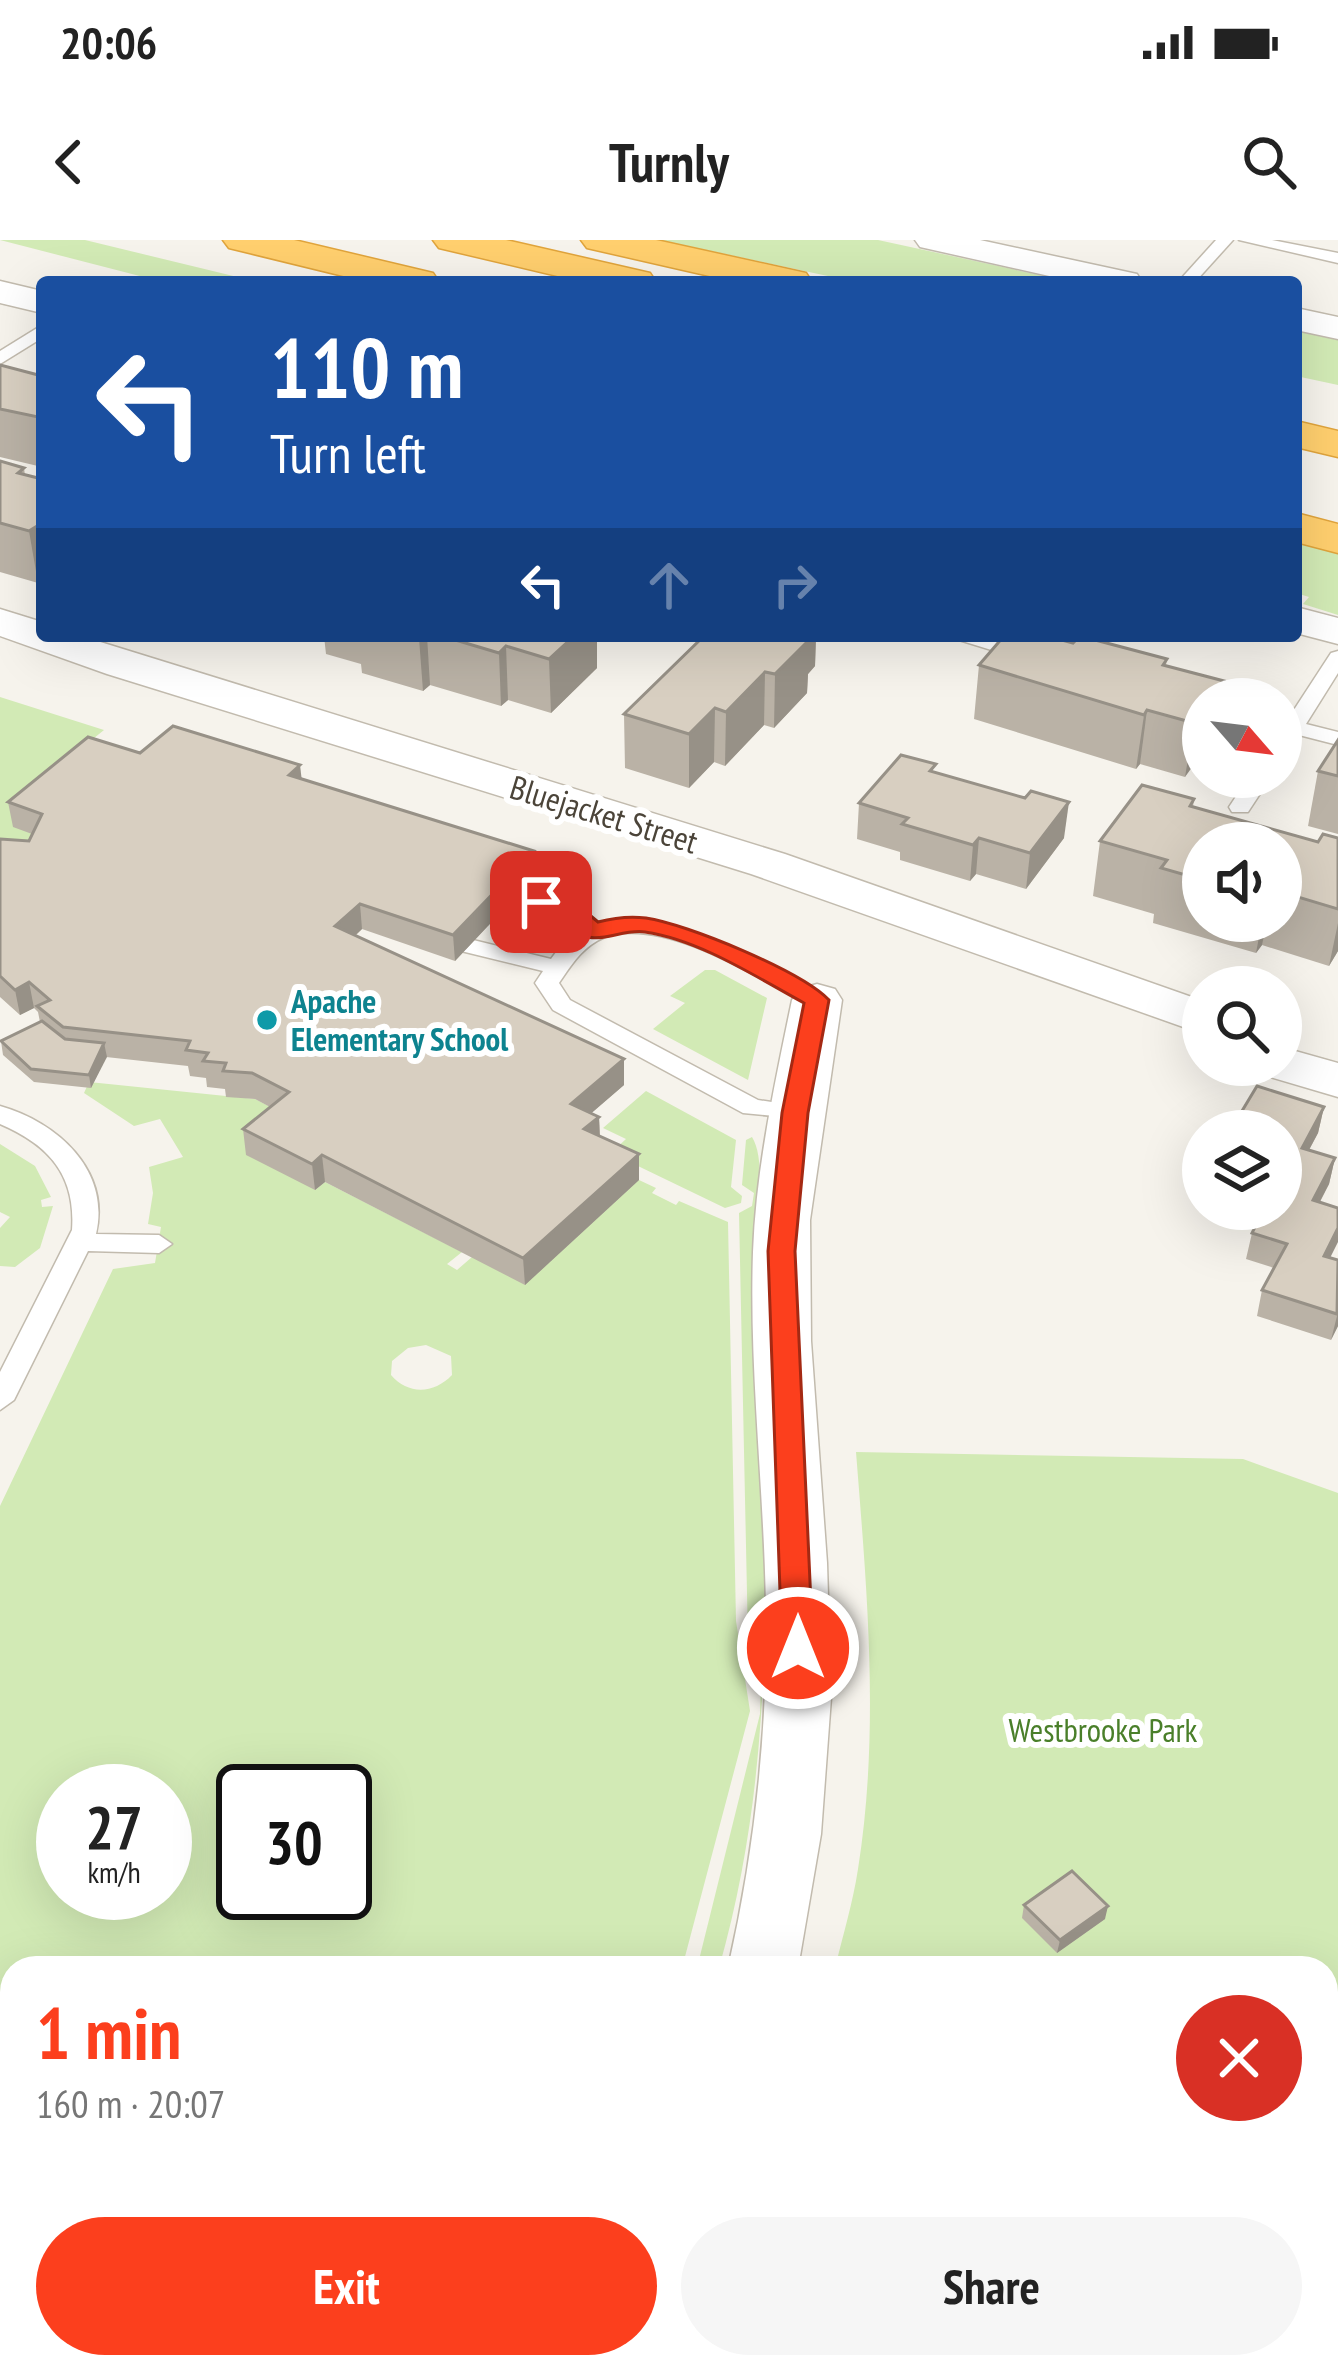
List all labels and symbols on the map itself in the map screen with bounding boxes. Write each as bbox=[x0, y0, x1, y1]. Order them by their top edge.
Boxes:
north arrow bbox=[1182, 678, 1302, 798]
street label: Bluejacket Street bbox=[505, 765, 703, 862]
pin bbox=[490, 851, 592, 953]
place label: Apache Elementary School bbox=[290, 979, 509, 1060]
marker: Apache Elementary School bbox=[254, 1007, 280, 1033]
position arrow bbox=[735, 1585, 861, 1711]
park label: Westbrooke Park bbox=[1009, 1708, 1198, 1751]
speed limit sign: 30 bbox=[216, 1764, 372, 1920]

